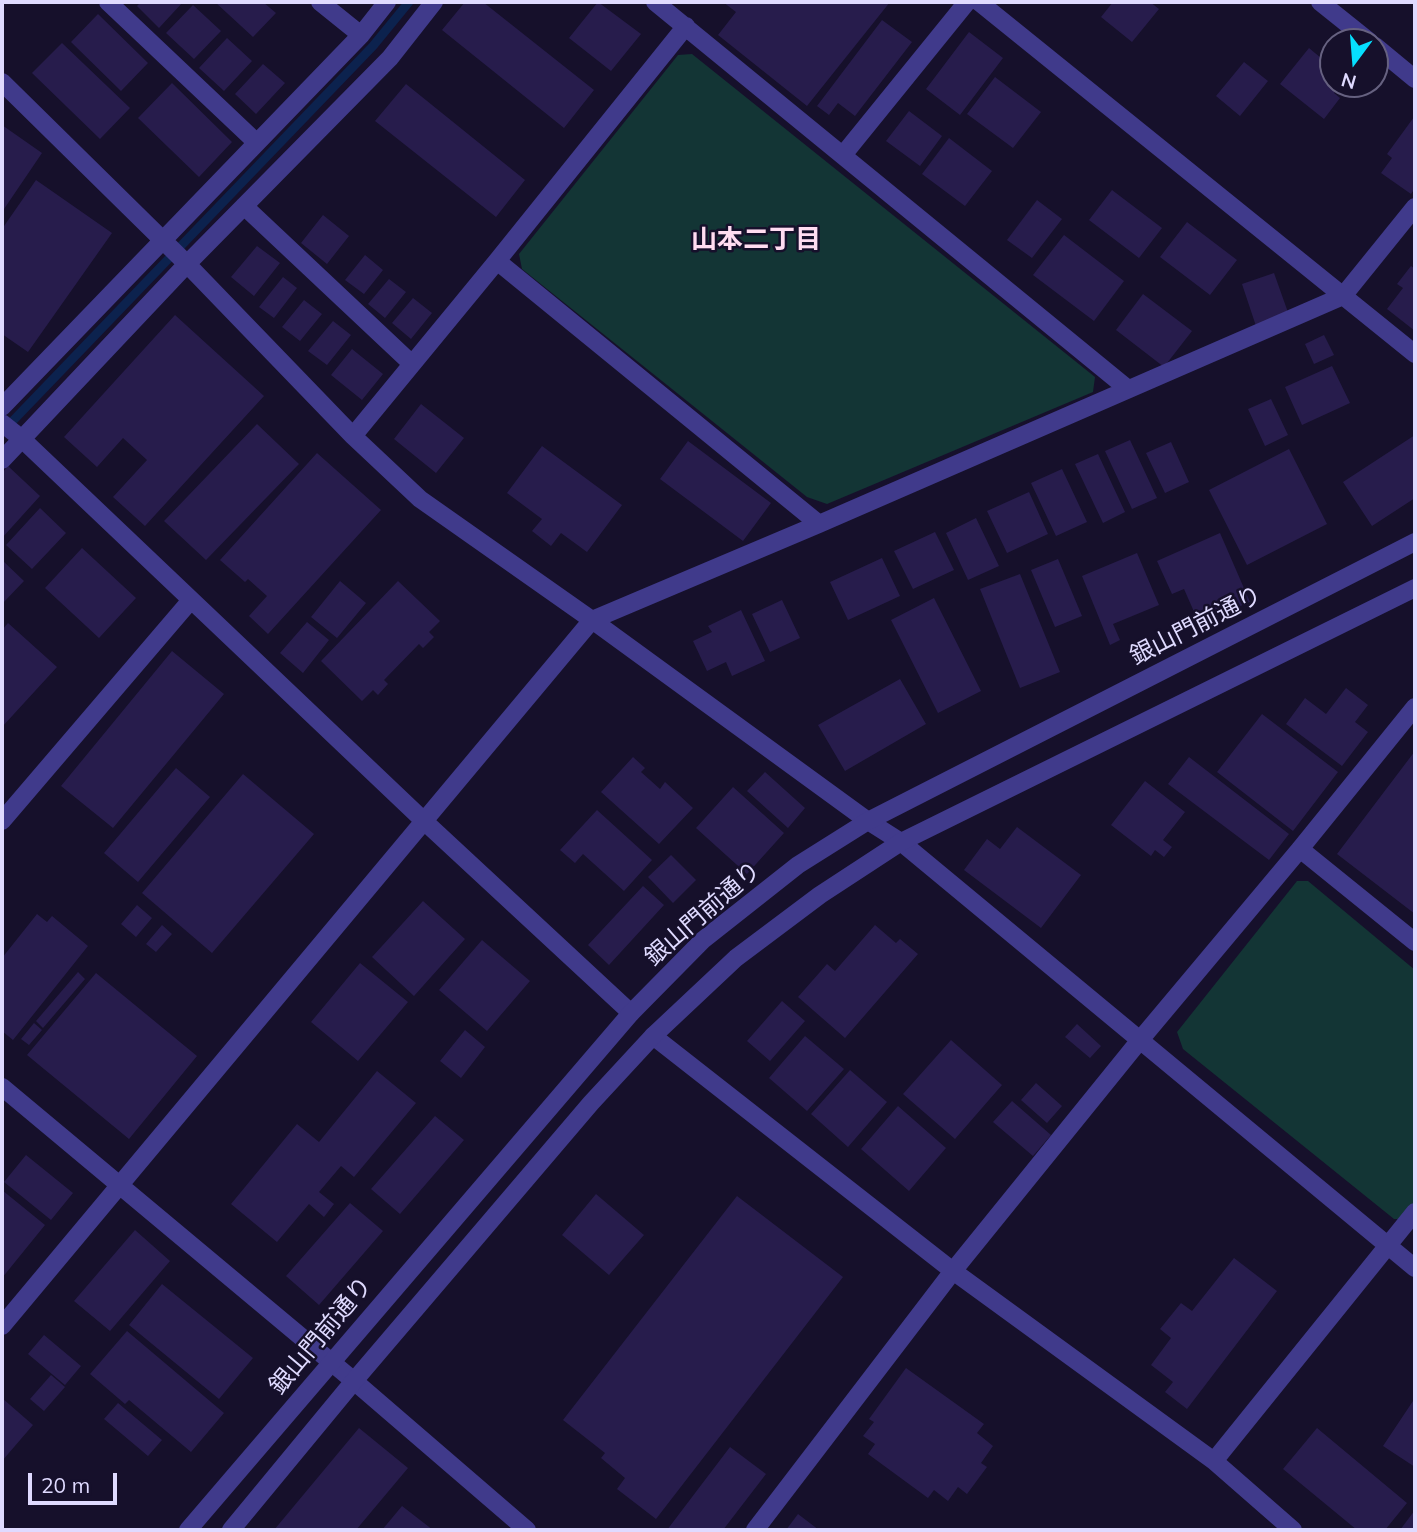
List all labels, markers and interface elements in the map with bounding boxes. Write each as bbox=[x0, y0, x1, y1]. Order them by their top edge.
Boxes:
north arrow bbox=[1319, 28, 1389, 98]
text: N bbox=[1339, 68, 1359, 95]
district label: 山本二丁目 bbox=[691, 224, 821, 256]
street label: 銀山門前通り bbox=[1125, 580, 1267, 672]
street label: 銀山門前通り bbox=[639, 856, 767, 972]
street label: 銀山門前通り bbox=[264, 1272, 378, 1400]
scale bar bbox=[32, 1458, 121, 1502]
text: 20 m bbox=[41, 1472, 90, 1498]

